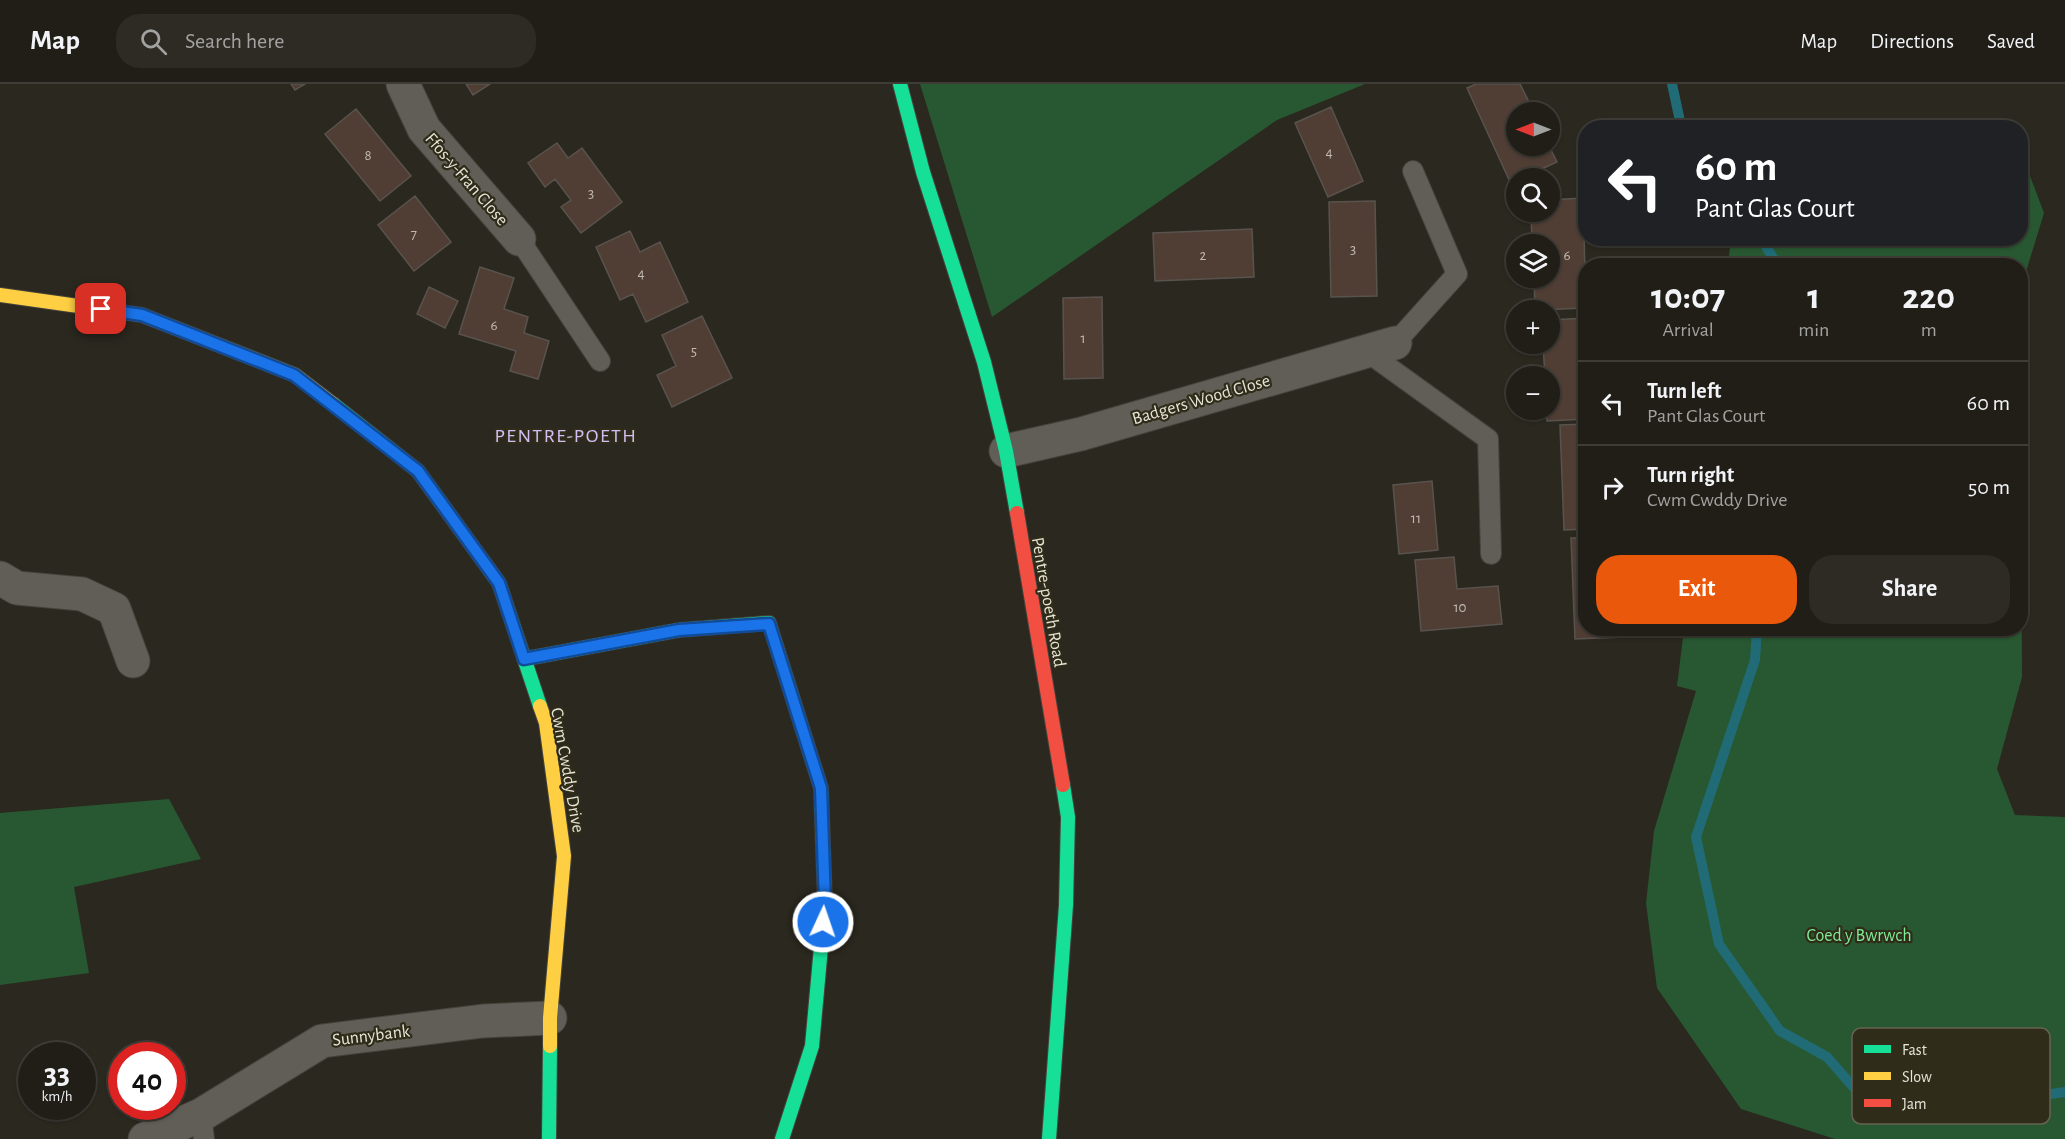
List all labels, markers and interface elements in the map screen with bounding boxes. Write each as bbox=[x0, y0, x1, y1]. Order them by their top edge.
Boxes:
search box bbox=[116, 14, 536, 68]
icon: search bbox=[137, 25, 170, 58]
text: Map bbox=[30, 27, 80, 55]
text: Search here bbox=[185, 30, 284, 52]
text: Map bbox=[1801, 31, 1837, 52]
text: Directions bbox=[1870, 31, 1954, 52]
text: Saved bbox=[1987, 31, 2035, 52]
north arrow bbox=[1506, 102, 1560, 156]
map controls bbox=[1506, 102, 1560, 420]
street label: Ffos-y-Fran Close bbox=[421, 130, 511, 229]
icon: left bbox=[1596, 144, 1674, 222]
house number: 4 bbox=[1325, 145, 1333, 160]
text: 60 m bbox=[1695, 146, 1777, 188]
house number: 8 bbox=[364, 148, 372, 163]
button: search bbox=[1506, 168, 1560, 222]
house number: 3 bbox=[588, 186, 594, 201]
text: Pant Glas Court bbox=[1695, 195, 1855, 222]
house number: 7 bbox=[411, 227, 417, 242]
button: layers bbox=[1506, 234, 1560, 288]
house number: 3 bbox=[1350, 242, 1356, 257]
house number: 2 bbox=[1200, 248, 1207, 263]
house number: 6 bbox=[1563, 248, 1571, 263]
house number: 4 bbox=[637, 266, 645, 281]
text: 10:07 bbox=[1651, 279, 1725, 315]
text: 1 bbox=[1807, 279, 1820, 315]
text: 220 bbox=[1902, 279, 1955, 315]
pin bbox=[75, 283, 126, 334]
icon: arrive bbox=[84, 292, 117, 325]
button: + bbox=[1506, 300, 1560, 354]
house number: 6 bbox=[490, 318, 498, 333]
text: Arrival bbox=[1662, 320, 1714, 340]
text: min bbox=[1798, 320, 1829, 340]
text: m bbox=[1921, 320, 1937, 340]
house number: 1 bbox=[1080, 331, 1086, 346]
house number: 5 bbox=[691, 344, 697, 359]
button: − bbox=[1506, 366, 1560, 420]
street label: Badgers Wood Close bbox=[1130, 372, 1272, 428]
text: Turn left bbox=[1647, 380, 1721, 402]
icon: left bbox=[1596, 387, 1629, 420]
text: 60 m bbox=[1967, 392, 2010, 414]
text: Pant Glas Court bbox=[1647, 406, 1765, 426]
district label: PENTRE-POETH bbox=[494, 426, 638, 446]
text: Turn right bbox=[1647, 464, 1734, 486]
icon: right bbox=[1596, 471, 1629, 504]
text: 50 m bbox=[1968, 476, 2010, 498]
text: Cwm Cwddy Drive bbox=[1647, 490, 1788, 510]
house number: 11 bbox=[1411, 511, 1421, 526]
street label: Pentre-poeth Road bbox=[1028, 536, 1068, 669]
button: Exit bbox=[1596, 555, 1797, 624]
button: Share bbox=[1809, 555, 2010, 624]
house number: 10 bbox=[1453, 600, 1467, 615]
street label: Cwm Cwddy Drive bbox=[547, 706, 587, 834]
position arrow bbox=[791, 890, 855, 954]
park label: Coed y Bwrwch bbox=[1806, 927, 1912, 945]
street label: Sunnybank bbox=[331, 1022, 412, 1050]
legend bbox=[1852, 1028, 2050, 1124]
speed limit sign: 40 bbox=[108, 1042, 186, 1120]
text: Fast bbox=[1902, 1042, 1927, 1058]
text: 33 bbox=[44, 1059, 70, 1089]
text: Slow bbox=[1902, 1069, 1932, 1085]
text: km/h bbox=[42, 1089, 72, 1104]
text: Jam bbox=[1902, 1096, 1927, 1112]

